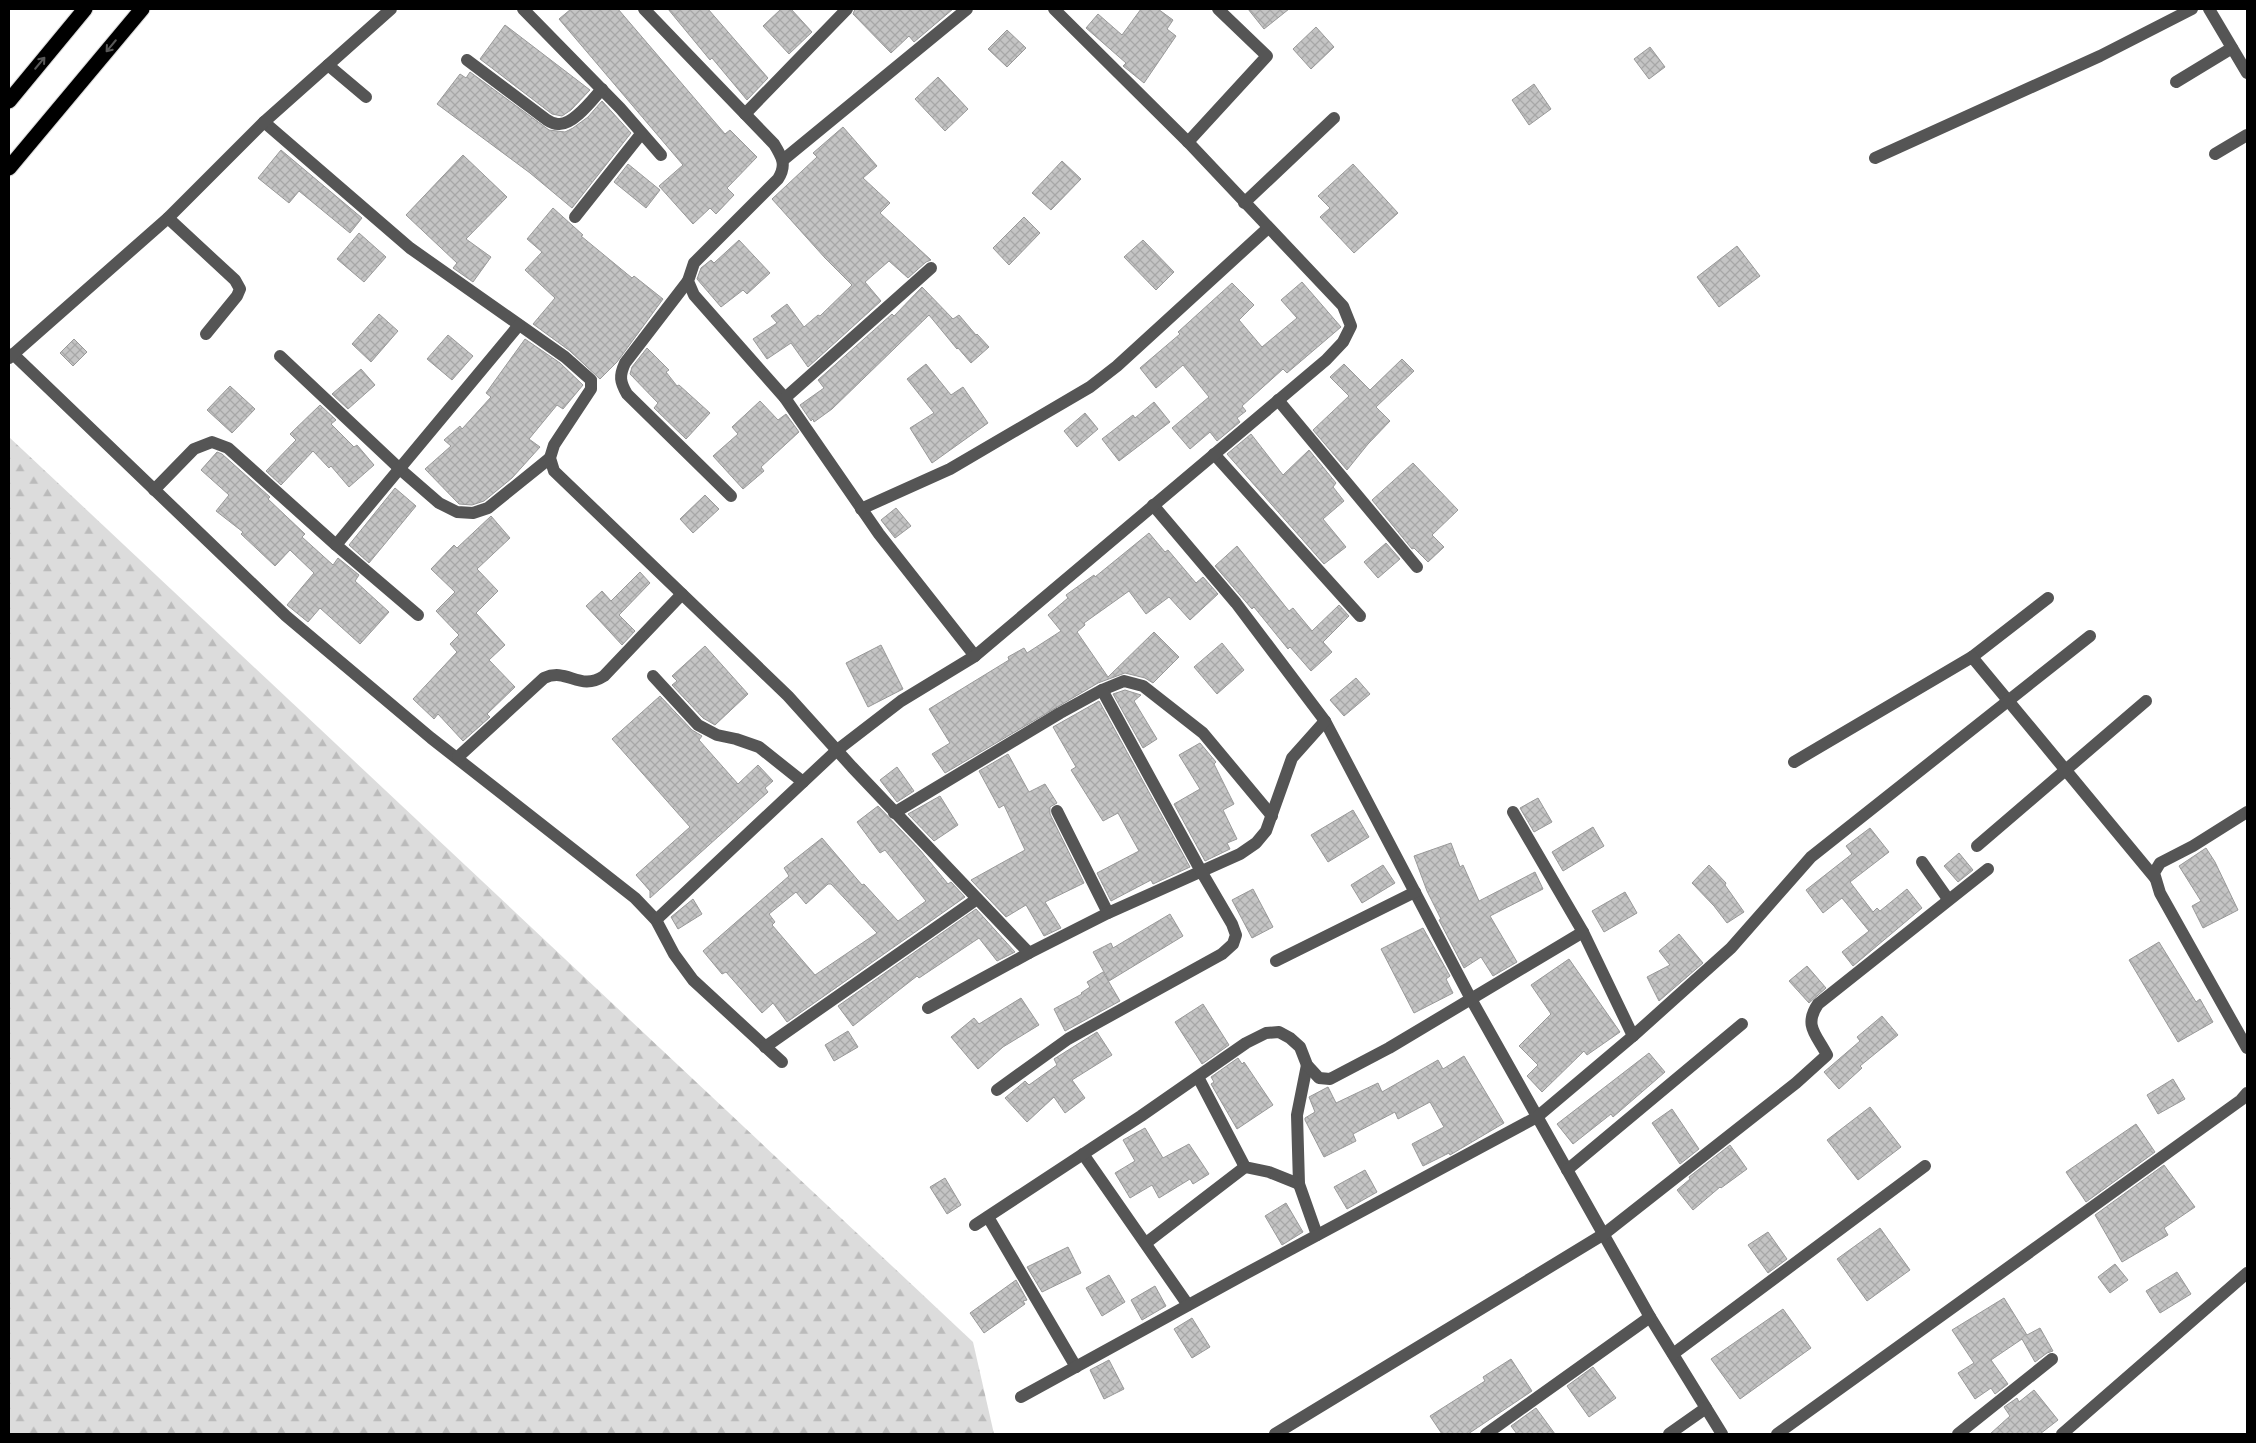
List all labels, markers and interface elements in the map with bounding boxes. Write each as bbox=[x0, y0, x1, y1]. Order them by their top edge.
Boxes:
one-way arrow bbox=[105, 39, 116, 52]
one-way arrow bbox=[34, 57, 45, 70]

